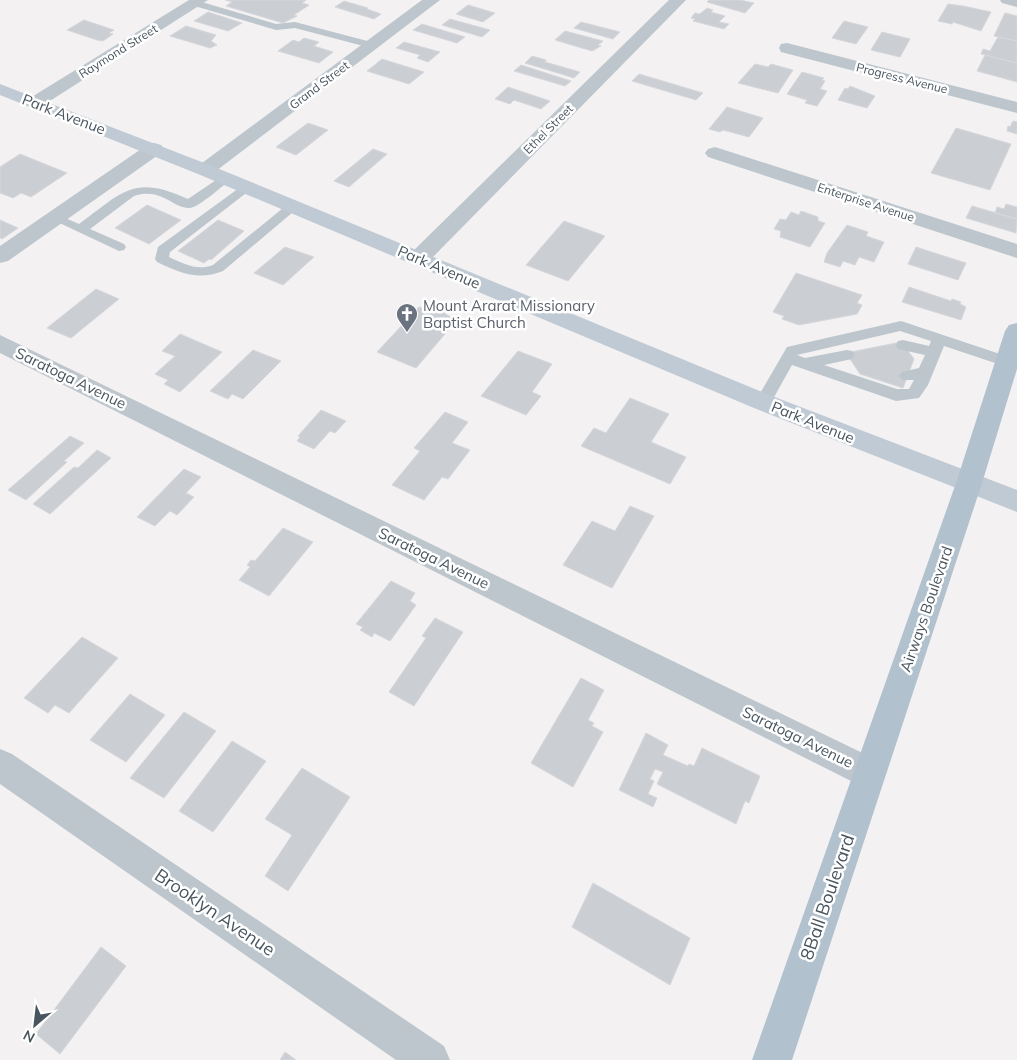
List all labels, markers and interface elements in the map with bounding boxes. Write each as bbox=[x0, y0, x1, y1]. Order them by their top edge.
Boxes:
street label: Raymond Street bbox=[76, 21, 160, 81]
street label: Grand Street bbox=[286, 58, 352, 112]
street label: Progress Avenue bbox=[855, 59, 949, 97]
street label: Park Avenue bbox=[20, 89, 108, 139]
street label: Ethel Street bbox=[520, 101, 576, 157]
street label: Enterprise Avenue bbox=[816, 179, 916, 225]
street label: Park Avenue bbox=[395, 241, 483, 293]
place label: Mount Ararat Missionary Baptist Church bbox=[423, 296, 595, 332]
church icon: Mount Ararat Missionary Baptist Church bbox=[395, 302, 419, 333]
street label: Saratoga Avenue bbox=[13, 343, 129, 413]
street label: Park Avenue bbox=[769, 397, 857, 447]
street label: Saratoga Avenue bbox=[376, 523, 492, 593]
street label: Airways Boulevard bbox=[896, 544, 956, 674]
street label: Saratoga Avenue bbox=[740, 702, 856, 772]
street label: 8Ball Boulevard bbox=[795, 831, 859, 963]
street label: Brooklyn Avenue bbox=[150, 863, 280, 961]
north arrow bbox=[10, 1000, 60, 1050]
text: N bbox=[20, 1026, 38, 1047]

